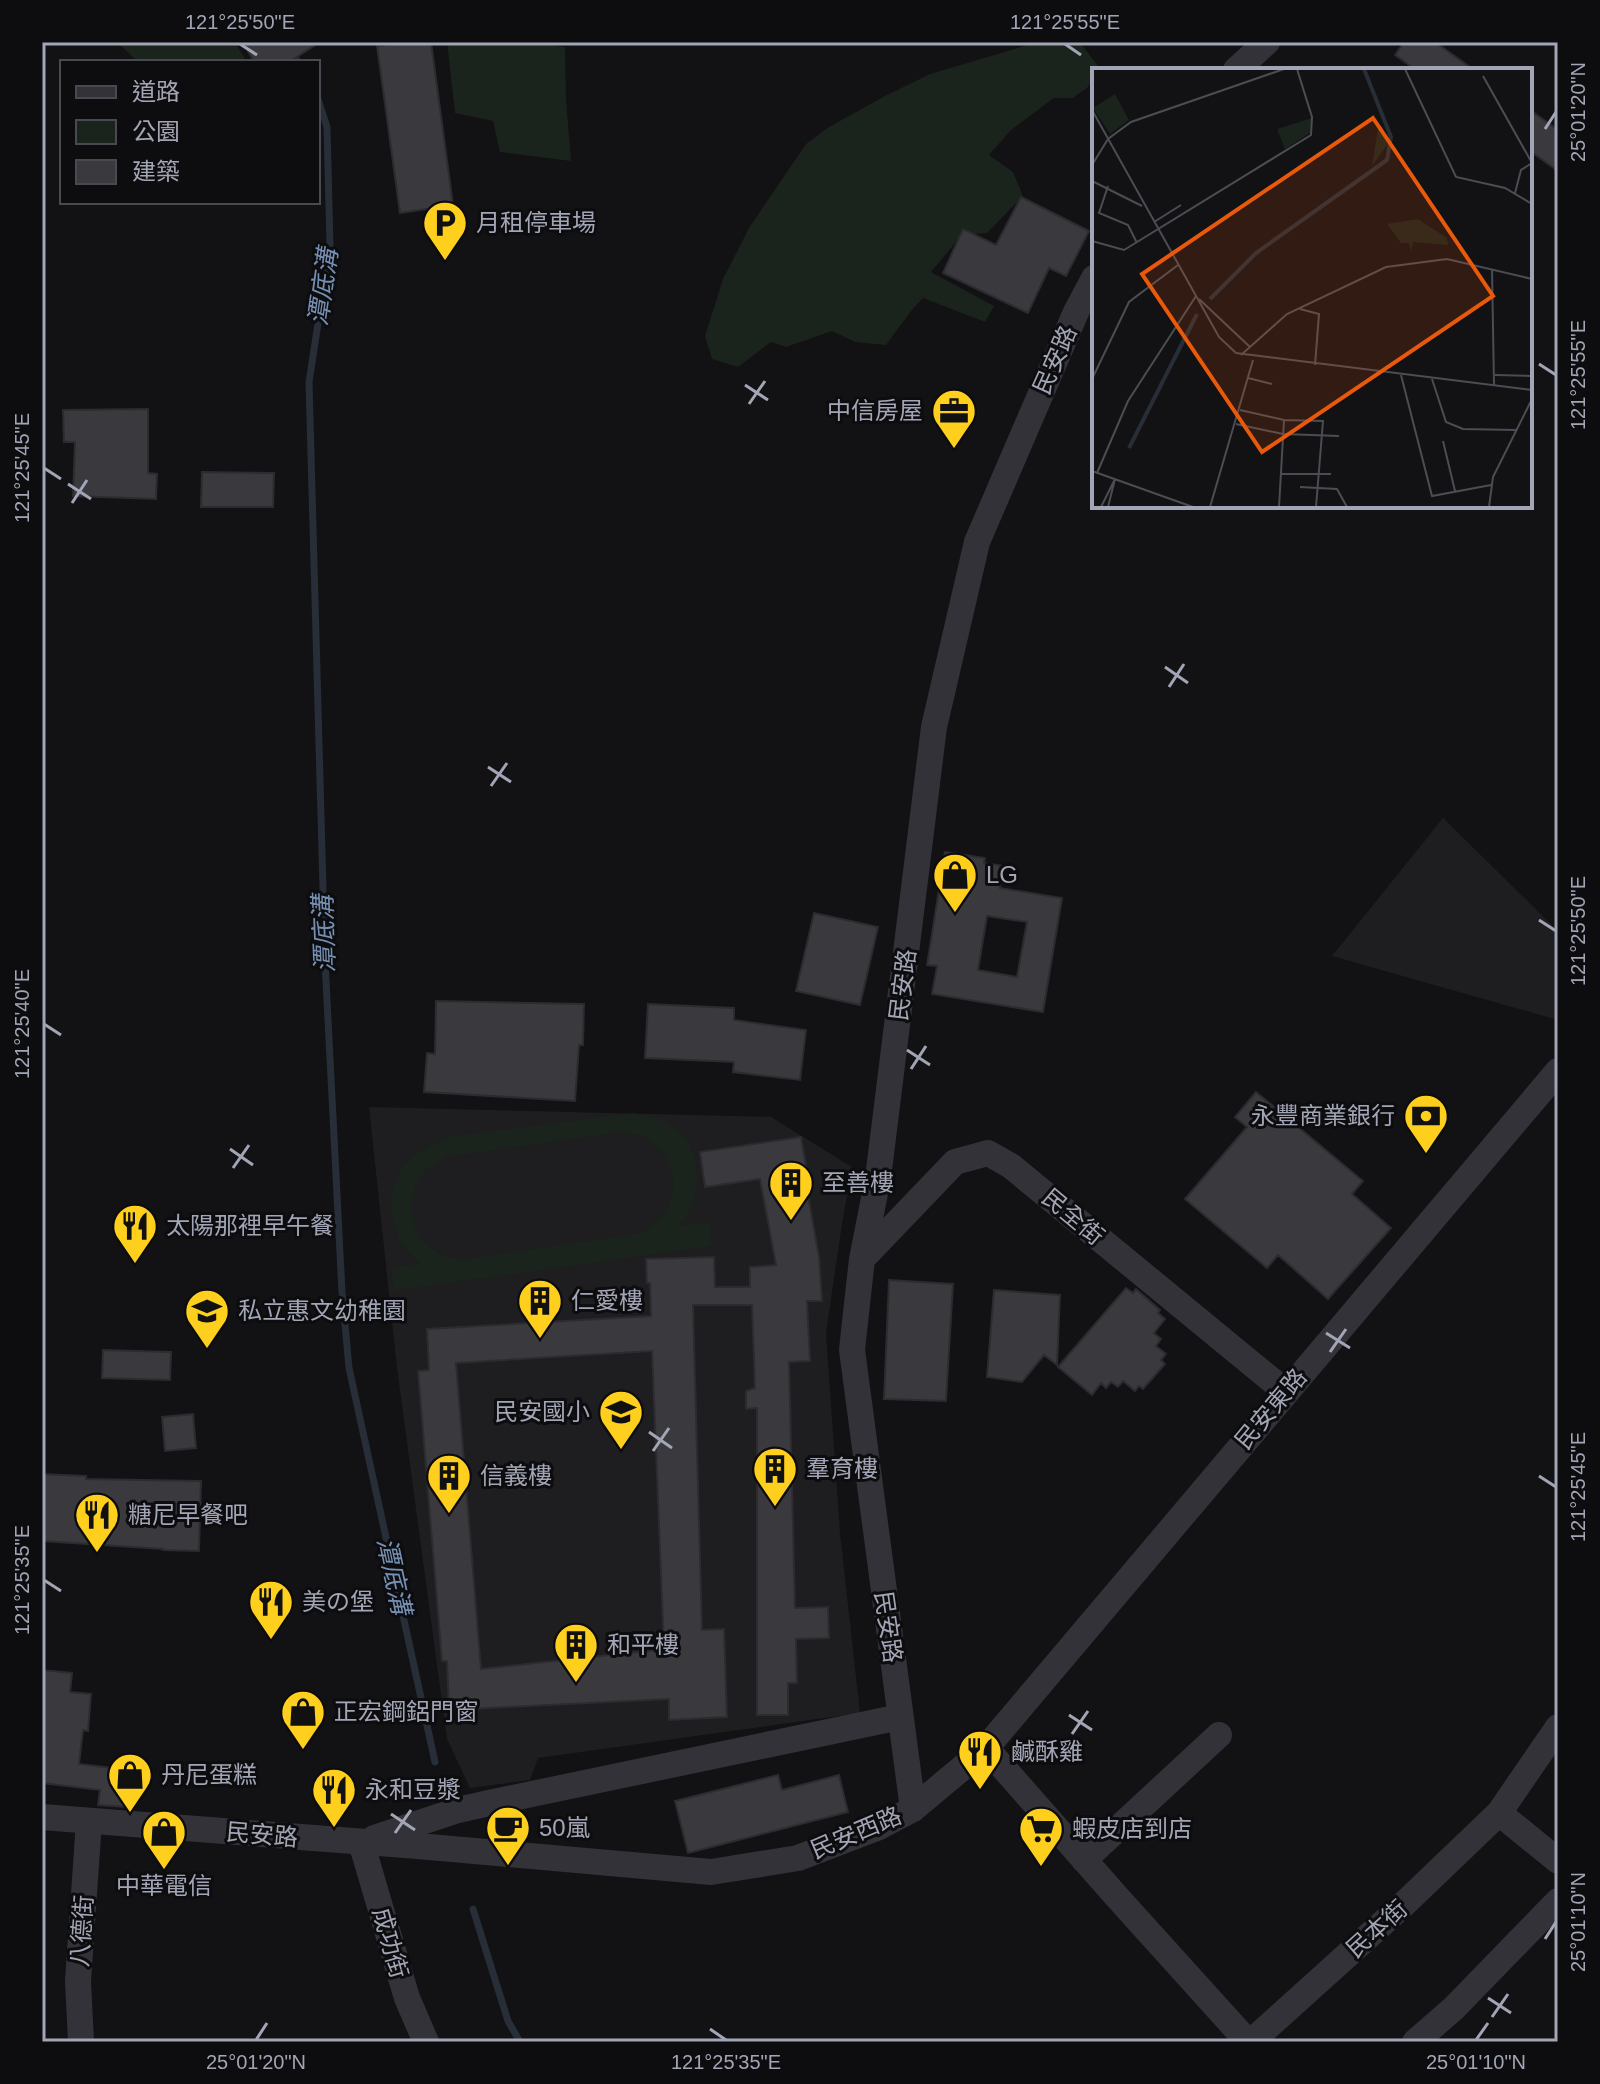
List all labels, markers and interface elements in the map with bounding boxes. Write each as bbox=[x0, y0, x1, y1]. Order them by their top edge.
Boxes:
text: 121°25'50"E bbox=[185, 11, 295, 33]
text: 121°25'55"E bbox=[1010, 11, 1120, 33]
legend bbox=[60, 60, 320, 204]
text: 25°01'20"N bbox=[1567, 62, 1589, 162]
inset map bbox=[1092, 68, 1532, 508]
text: 道路 bbox=[132, 78, 180, 105]
text: 公園 bbox=[132, 118, 180, 145]
text: 建築 bbox=[132, 158, 180, 185]
parking icon: 月租停車場 bbox=[421, 199, 469, 262]
place label: 月租停車場 bbox=[476, 209, 596, 236]
water label: 潭底溝 bbox=[303, 242, 344, 328]
text: 121°25'55"E bbox=[1567, 320, 1589, 430]
street label: 民安路 bbox=[1028, 321, 1082, 398]
office icon: 中信房屋 bbox=[930, 387, 978, 450]
place label: 中信房屋 bbox=[827, 397, 923, 424]
text: 121°25'45"E bbox=[11, 413, 33, 523]
shop icon: LG bbox=[931, 851, 979, 914]
place label: LG bbox=[986, 861, 1018, 888]
text: 121°25'50"E bbox=[1567, 876, 1589, 986]
water label: 潭底溝 bbox=[308, 891, 340, 974]
street label: 民安路 bbox=[885, 948, 920, 1022]
text: 121°25'40"E bbox=[11, 969, 33, 1079]
bank icon: 永豐商業銀行 bbox=[1402, 1092, 1450, 1155]
place label: 永豐商業銀行 bbox=[1251, 1102, 1395, 1129]
building icon: 至善樓 bbox=[767, 1159, 815, 1222]
place label: 至善樓 bbox=[822, 1169, 894, 1196]
street label: 民全街 bbox=[1037, 1183, 1110, 1250]
restaurant icon: 太陽那裡早午餐 bbox=[111, 1202, 159, 1265]
place label: 太陽那裡早午餐 bbox=[166, 1212, 334, 1239]
building icon: 仁愛樓 bbox=[516, 1277, 564, 1340]
school or university icon: 私立惠文幼稚園 bbox=[183, 1287, 231, 1350]
place label: 仁愛樓 bbox=[571, 1287, 643, 1314]
place label: 私立惠文幼稚園 bbox=[238, 1297, 406, 1324]
street label: 民安東路 bbox=[1229, 1363, 1312, 1454]
school or university icon: 民安國小 bbox=[597, 1388, 645, 1451]
place label: 民安國小 bbox=[494, 1398, 590, 1425]
text: 121°25'45"E bbox=[1567, 1432, 1589, 1542]
building icon: 羣育樓 bbox=[751, 1445, 799, 1508]
building icon: 信義樓 bbox=[425, 1452, 473, 1515]
place label: 羣育樓 bbox=[806, 1455, 878, 1482]
place label: 信義樓 bbox=[480, 1462, 552, 1489]
restaurant icon: 糖尼早餐吧 bbox=[73, 1491, 121, 1554]
place label: 糖尼早餐吧 bbox=[128, 1501, 248, 1528]
text: 121°25'35"E bbox=[11, 1525, 33, 1635]
water label: 潭底溝 bbox=[371, 1535, 418, 1621]
restaurant icon: 美の堡 bbox=[247, 1578, 295, 1641]
place label: 美の堡 bbox=[302, 1588, 374, 1615]
street label: 民安路 bbox=[870, 1589, 907, 1664]
building icon: 和平樓 bbox=[552, 1621, 600, 1684]
place label: 和平樓 bbox=[607, 1631, 679, 1658]
shop icon: 正宏鋼鋁門窗 bbox=[279, 1688, 327, 1751]
place label: 正宏鋼鋁門窗 bbox=[334, 1698, 478, 1725]
restaurant icon: 鹹酥雞 bbox=[956, 1728, 1004, 1791]
place label: 鹹酥雞 bbox=[1011, 1738, 1083, 1765]
shop icon: 丹尼蛋糕 bbox=[106, 1751, 154, 1814]
place label: 丹尼蛋糕 bbox=[161, 1761, 257, 1788]
restaurant icon: 永和豆漿 bbox=[310, 1766, 358, 1829]
place label: 永和豆漿 bbox=[365, 1776, 461, 1803]
street label: 民安西路 bbox=[806, 1801, 905, 1864]
cafe icon: 50嵐 bbox=[484, 1804, 532, 1867]
supermarket icon: 蝦皮店到店 bbox=[1017, 1805, 1065, 1868]
shop icon: 中華電信 bbox=[140, 1808, 188, 1871]
place label: 50嵐 bbox=[539, 1814, 590, 1841]
place label: 蝦皮店到店 bbox=[1072, 1815, 1192, 1842]
street label: 民安路 bbox=[225, 1818, 299, 1851]
place label: 中華電信 bbox=[116, 1872, 212, 1899]
text: 25°01'10"N bbox=[1567, 1872, 1589, 1972]
street label: 八德街 bbox=[66, 1894, 97, 1968]
street label: 民本街 bbox=[1341, 1895, 1412, 1963]
street label: 成功街 bbox=[368, 1905, 413, 1981]
text: 25°01'20"N bbox=[206, 2051, 306, 2073]
text: 121°25'35"E bbox=[671, 2051, 781, 2073]
text: 25°01'10"N bbox=[1426, 2051, 1526, 2073]

